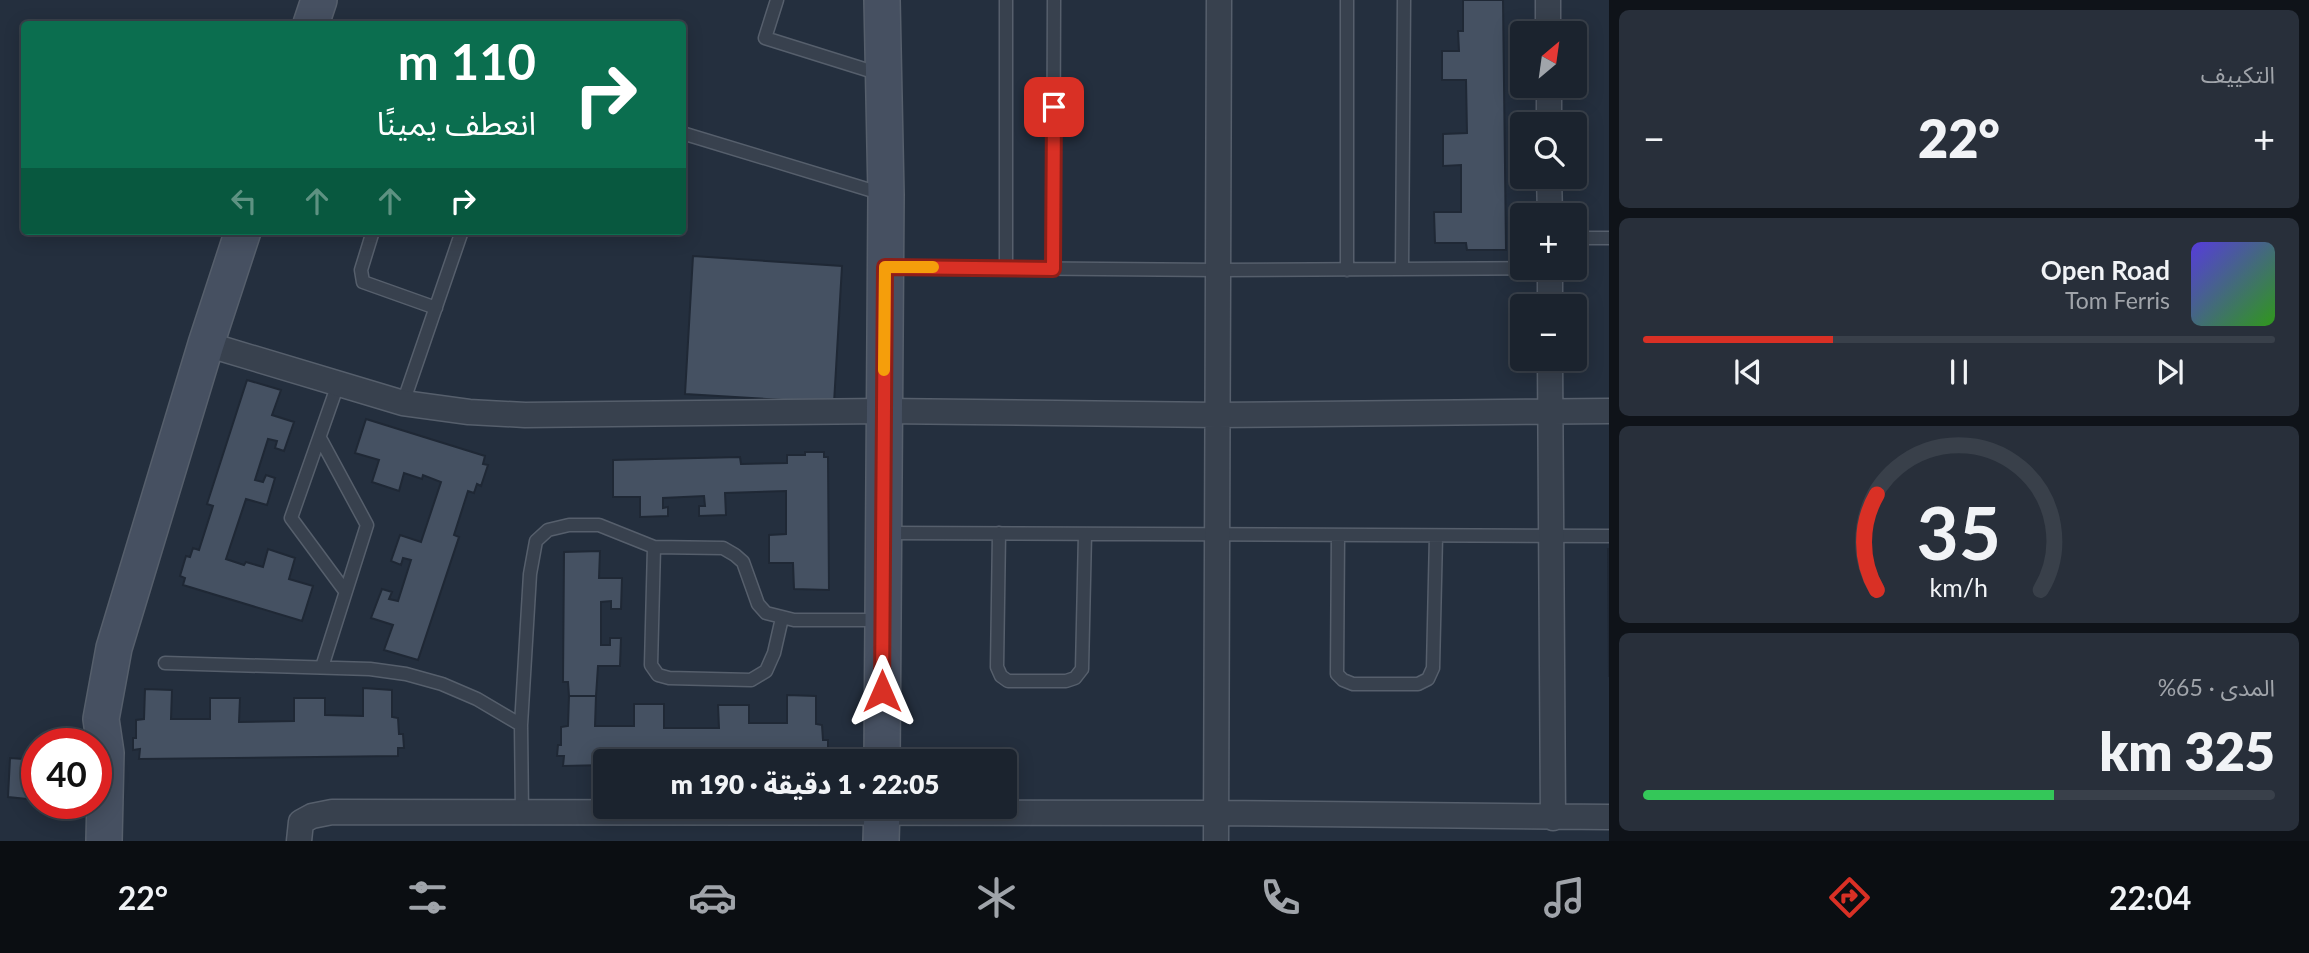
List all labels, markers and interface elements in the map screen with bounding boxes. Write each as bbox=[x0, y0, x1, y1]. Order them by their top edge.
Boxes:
north arrow bbox=[1510, 21, 1587, 98]
map controls bbox=[1510, 21, 1587, 371]
text: 110 m bbox=[398, 32, 536, 90]
icon: right bbox=[560, 49, 651, 140]
text: التكييف bbox=[2201, 60, 2275, 88]
pin bbox=[1024, 77, 1084, 137]
icon: arrive bbox=[1035, 88, 1073, 126]
text: انعطف يمينًا bbox=[377, 103, 536, 142]
text: 22° bbox=[1918, 107, 2000, 169]
button: search bbox=[1510, 112, 1587, 189]
text: − bbox=[1643, 115, 1665, 161]
text: + bbox=[2253, 115, 2275, 161]
icon: left bbox=[225, 182, 263, 220]
icon: ahead bbox=[298, 182, 336, 220]
icon: ahead bbox=[371, 182, 409, 220]
icon: right bbox=[444, 182, 482, 220]
button: + bbox=[1510, 203, 1587, 280]
text: Open Road bbox=[2041, 254, 2170, 286]
text: Tom Ferris bbox=[2065, 286, 2170, 314]
button: − bbox=[1510, 294, 1587, 371]
icon: previous bbox=[1729, 353, 1767, 391]
icon: pause bbox=[1940, 353, 1978, 391]
icon: next bbox=[2151, 353, 2189, 391]
text: 35 bbox=[1917, 489, 2001, 577]
text: km/h bbox=[1930, 572, 1988, 602]
position arrow bbox=[845, 654, 919, 728]
text: المدى · 65% bbox=[2158, 673, 2275, 701]
text: 325 km bbox=[2099, 720, 2275, 782]
speed limit sign: 40 bbox=[21, 728, 112, 819]
text: 22:05 · 1 دقيقة · 190 m bbox=[671, 768, 939, 800]
icon: filters bbox=[403, 873, 452, 922]
icon: car bbox=[688, 873, 737, 922]
icon: climate bbox=[972, 873, 1021, 922]
icon: phone bbox=[1256, 873, 1305, 922]
icon: music bbox=[1540, 873, 1589, 922]
icon: directions bbox=[1825, 873, 1874, 922]
text: 22° bbox=[118, 878, 168, 917]
text: 22:04 bbox=[2109, 878, 2191, 917]

